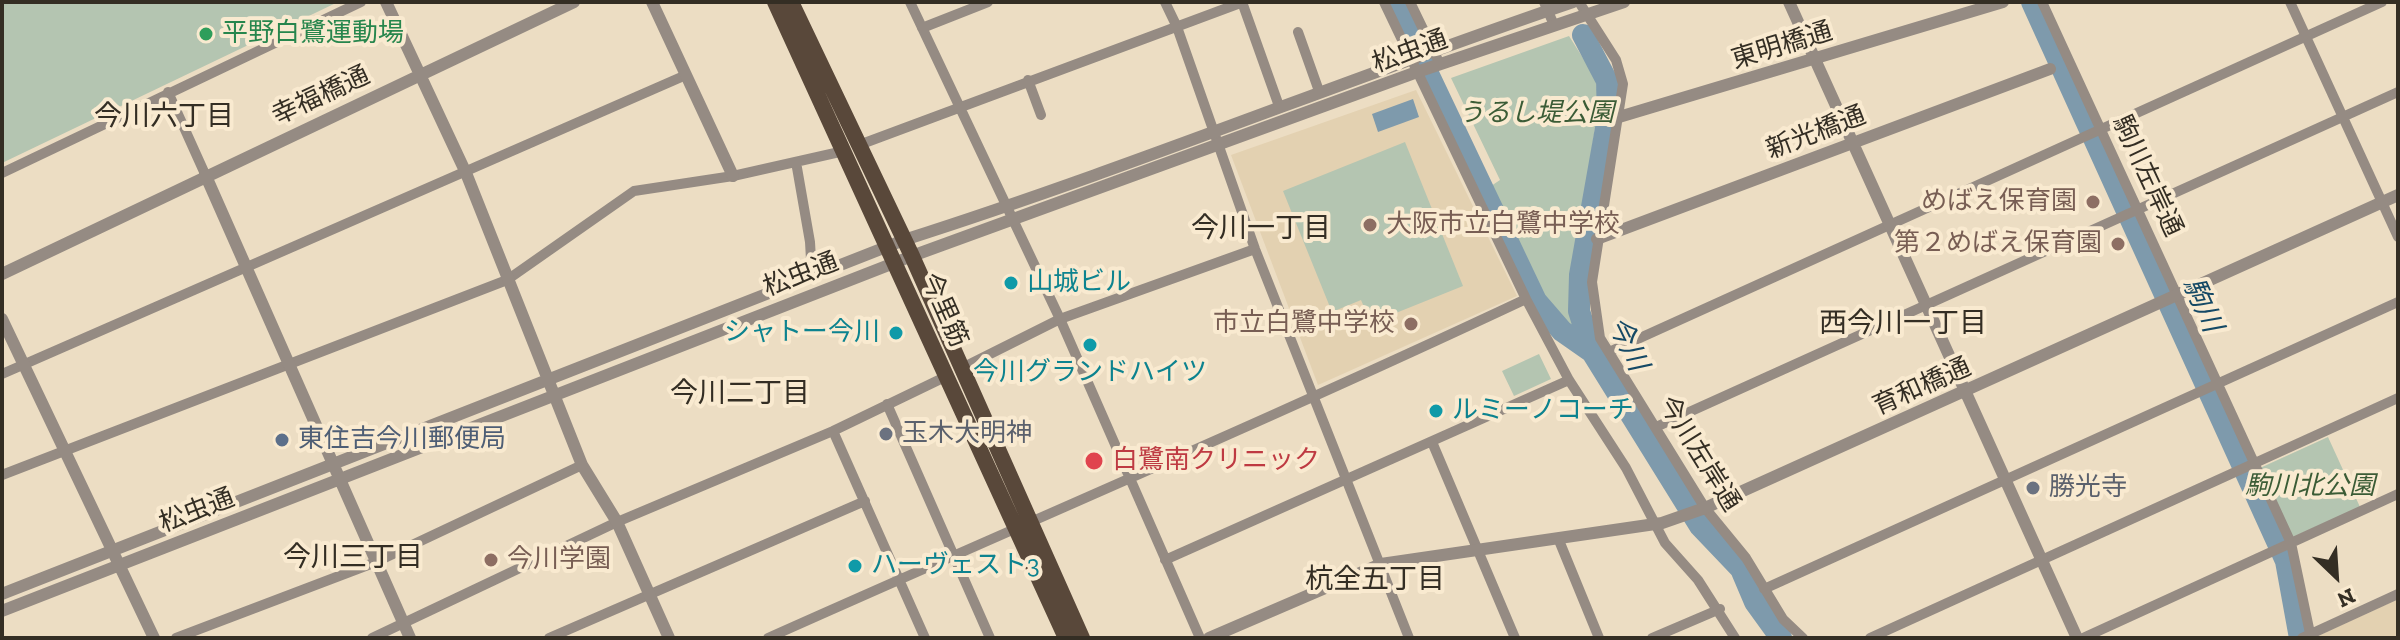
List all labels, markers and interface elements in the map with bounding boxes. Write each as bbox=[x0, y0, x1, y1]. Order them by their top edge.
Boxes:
street label: 東明橋通 bbox=[1728, 16, 1836, 76]
place label: 平野白鷺運動場 bbox=[222, 18, 404, 50]
street label: 松虫通 bbox=[1368, 24, 1452, 80]
marker: 平野白鷺運動場 bbox=[197, 25, 215, 43]
street label: 幸福橋通 bbox=[267, 60, 375, 132]
park label: うるし堤公園 bbox=[1458, 98, 1614, 130]
district label: 今川六丁目 bbox=[94, 100, 234, 134]
street label: 新光橋通 bbox=[1762, 100, 1870, 166]
street label: 駒川左岸通 bbox=[2105, 110, 2189, 242]
place label: めばえ保育園 bbox=[1921, 186, 2077, 218]
marker: めばえ保育園 bbox=[2084, 193, 2102, 211]
place label: 大阪市立白鷺中学校 bbox=[1386, 209, 1620, 241]
district label: 今川一丁目 bbox=[1191, 212, 1331, 246]
marker: 大阪市立白鷺中学校 bbox=[1361, 216, 1379, 234]
place label: 第２めばえ保育園 bbox=[1894, 228, 2102, 260]
marker: 第２めばえ保育園 bbox=[2109, 235, 2127, 253]
street label: 松虫通 bbox=[759, 246, 843, 304]
place label: 山城ビル bbox=[1027, 267, 1131, 299]
street label: 今里筋 bbox=[914, 268, 974, 352]
water label: 駒川 bbox=[2175, 273, 2229, 337]
marker: 山城ビル bbox=[1002, 274, 1020, 292]
district label: 西今川一丁目 bbox=[1819, 307, 1987, 341]
place label: 市立白鷺中学校 bbox=[1213, 308, 1395, 340]
water label: 今川 bbox=[1600, 311, 1654, 377]
marker: 市立白鷺中学校 bbox=[1402, 315, 1420, 333]
place label: シャトー今川 bbox=[724, 317, 880, 349]
marker: シャトー今川 bbox=[887, 324, 905, 342]
marker: 今川グランドハイツ bbox=[1081, 336, 1099, 354]
street label: 育和橋通 bbox=[1868, 352, 1976, 422]
place label: 今川グランドハイツ bbox=[973, 357, 1207, 389]
district label: 今川二丁目 bbox=[670, 377, 810, 411]
street label: 今川左岸通 bbox=[1651, 391, 1747, 517]
place label: ルミーノコーチ bbox=[1452, 395, 1634, 427]
marker: ルミーノコーチ bbox=[1427, 402, 1445, 420]
place label: 玉木大明神 bbox=[902, 418, 1032, 450]
place label: 東住吉今川郵便局 bbox=[298, 424, 506, 456]
marker: 玉木大明神 bbox=[877, 425, 895, 443]
marker: 東住吉今川郵便局 bbox=[273, 431, 291, 449]
place label: 白鷺南クリニック bbox=[1112, 445, 1320, 477]
marker: 白鷺南クリニック bbox=[1083, 450, 1105, 472]
park label: 駒川北公園 bbox=[2245, 471, 2375, 503]
place label: 勝光寺 bbox=[2049, 472, 2127, 504]
marker: 勝光寺 bbox=[2024, 479, 2042, 497]
street label: 松虫通 bbox=[155, 482, 239, 540]
north arrow bbox=[2296, 536, 2376, 616]
district label: 今川三丁目 bbox=[283, 541, 423, 575]
place label: 今川学園 bbox=[507, 544, 611, 576]
place label: ハーヴェスト3 bbox=[871, 550, 1040, 582]
marker: 今川学園 bbox=[482, 551, 500, 569]
marker: ハーヴェスト3 bbox=[846, 557, 864, 575]
district label: 杭全五丁目 bbox=[1305, 563, 1445, 597]
text: N bbox=[2333, 582, 2360, 614]

